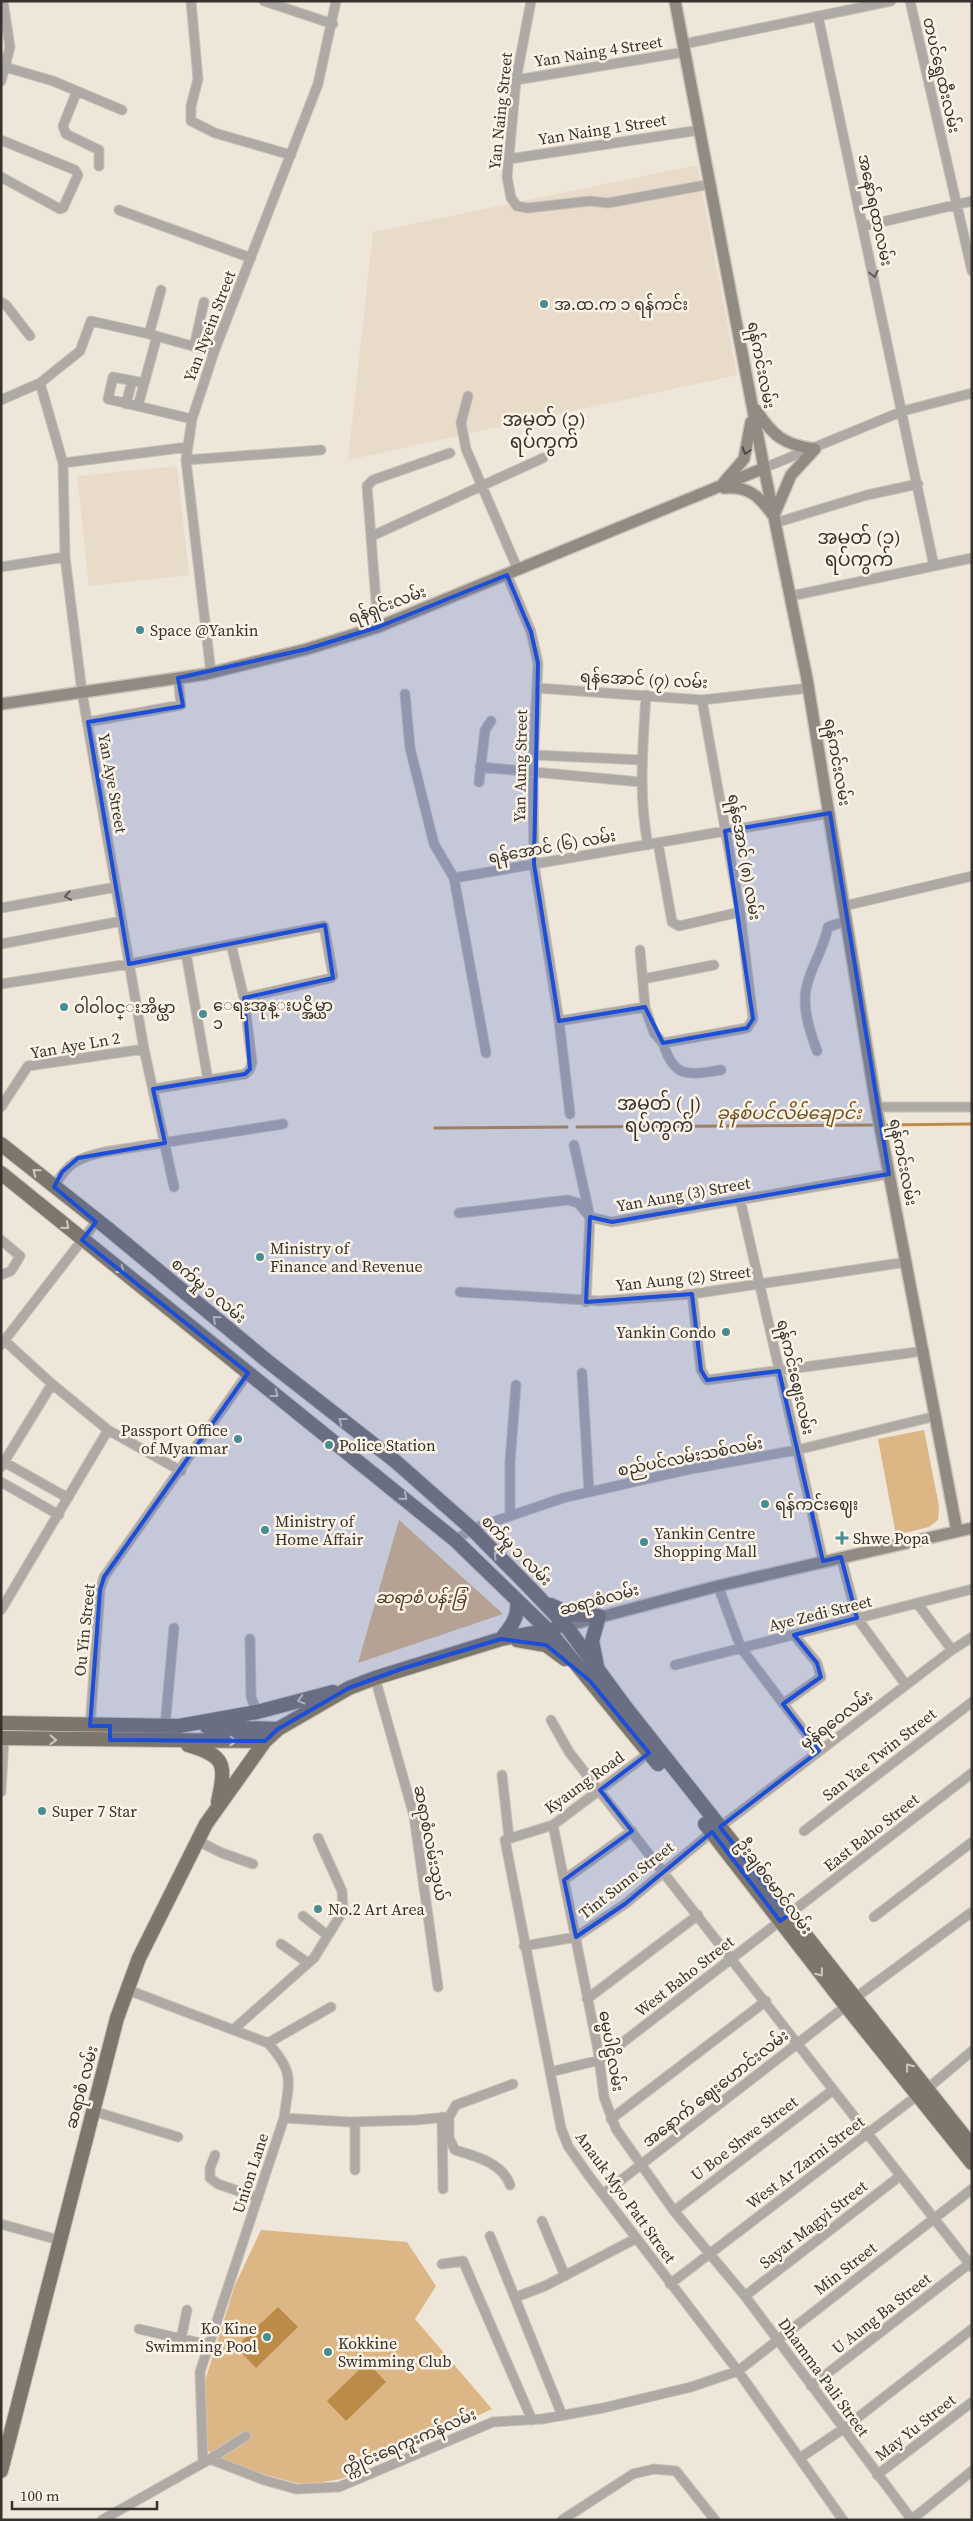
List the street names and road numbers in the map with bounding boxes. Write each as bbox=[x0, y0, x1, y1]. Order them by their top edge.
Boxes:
street label: တပင်ရွှေထီးလမ်း bbox=[915, 15, 966, 136]
street label: Yan Naing 4 Street bbox=[532, 30, 665, 72]
street label: Yan Naing Street bbox=[483, 50, 517, 171]
street label: Yan Naing 1 Street bbox=[536, 108, 669, 150]
street label: အနော်ရထာလမ်း bbox=[850, 152, 899, 269]
street label: Yan Nyein Street bbox=[178, 267, 241, 385]
street label: ရန်ကင်းလမ်း bbox=[740, 319, 781, 411]
street label: ရန်ရှင်းလမ်း bbox=[345, 580, 430, 632]
street label: ရန်အောင် (၇) လမ်း bbox=[579, 665, 708, 696]
street label: Yan Aung Street bbox=[508, 709, 532, 823]
street label: ရန်ကင်းလမ်း bbox=[817, 717, 857, 808]
street label: Yan Aye Street bbox=[93, 731, 133, 836]
street label: ရန်အောင် (၈) လမ်း bbox=[720, 792, 767, 922]
street label: ရန်အောင် (၆) လမ်း bbox=[487, 824, 618, 871]
street label: Yan Aye Ln 2 bbox=[28, 1026, 122, 1064]
street label: ရန်ကင်းလမ်း bbox=[882, 1116, 923, 1208]
street label: Yan Aung (3) Street bbox=[614, 1171, 752, 1217]
street label: စက်မှု ၁ လမ်း bbox=[165, 1252, 251, 1330]
street label: Yan Aung (2) Street bbox=[614, 1260, 752, 1296]
street label: ရန်ကင်းဈေးလမ်း bbox=[769, 1317, 820, 1438]
street label: စည်ပင်လမ်းသစ်လမ်း bbox=[616, 1431, 765, 1484]
street label: စက်မှု ၁ လမ်း bbox=[475, 1510, 557, 1592]
street label: ဆရာစံလမ်း bbox=[557, 1578, 642, 1623]
street label: Ou Yin Street bbox=[68, 1582, 100, 1677]
street label: Aye Zedi Street bbox=[766, 1589, 875, 1636]
street label: မှန်ရဝေလမ်း bbox=[795, 1684, 879, 1757]
street label: San Yae Twin Street bbox=[818, 1702, 941, 1805]
street label: Kyaung Road bbox=[540, 1746, 628, 1818]
street label: ဆရာစံလမ်းသွယ် bbox=[406, 1783, 453, 1903]
street label: East Baho Street bbox=[819, 1787, 924, 1876]
street label: ဦးချစ်မောင်လမ်း bbox=[729, 1834, 818, 1940]
street label: Tint Sunn Street bbox=[574, 1835, 679, 1924]
street label: West Baho Street bbox=[630, 1930, 739, 2022]
street label: ဓမ္မပါဠိလမ်း bbox=[591, 2009, 630, 2094]
street label: အနောက် ဈေးဟောင်းလမ်း bbox=[637, 2024, 794, 2154]
street label: ဆရာစံ လမ်း bbox=[59, 2043, 106, 2132]
street label: U Boe Shwe Street bbox=[686, 2090, 803, 2185]
street label: West Ar Zarni Street bbox=[741, 2110, 869, 2214]
street label: Anauk Myo Patt Street bbox=[571, 2127, 682, 2268]
street label: Union Lane bbox=[227, 2130, 273, 2216]
street label: Sayar Magyi Street bbox=[755, 2174, 872, 2273]
street label: Min Street bbox=[809, 2236, 882, 2299]
street label: U Aung Ba Street bbox=[827, 2267, 936, 2359]
street label: Dhamma Pali Street bbox=[773, 2313, 875, 2441]
street label: May Yu Street bbox=[870, 2388, 961, 2465]
street label: က္ကိုင်းရေကူးကန်လမ်း bbox=[338, 2403, 481, 2483]

